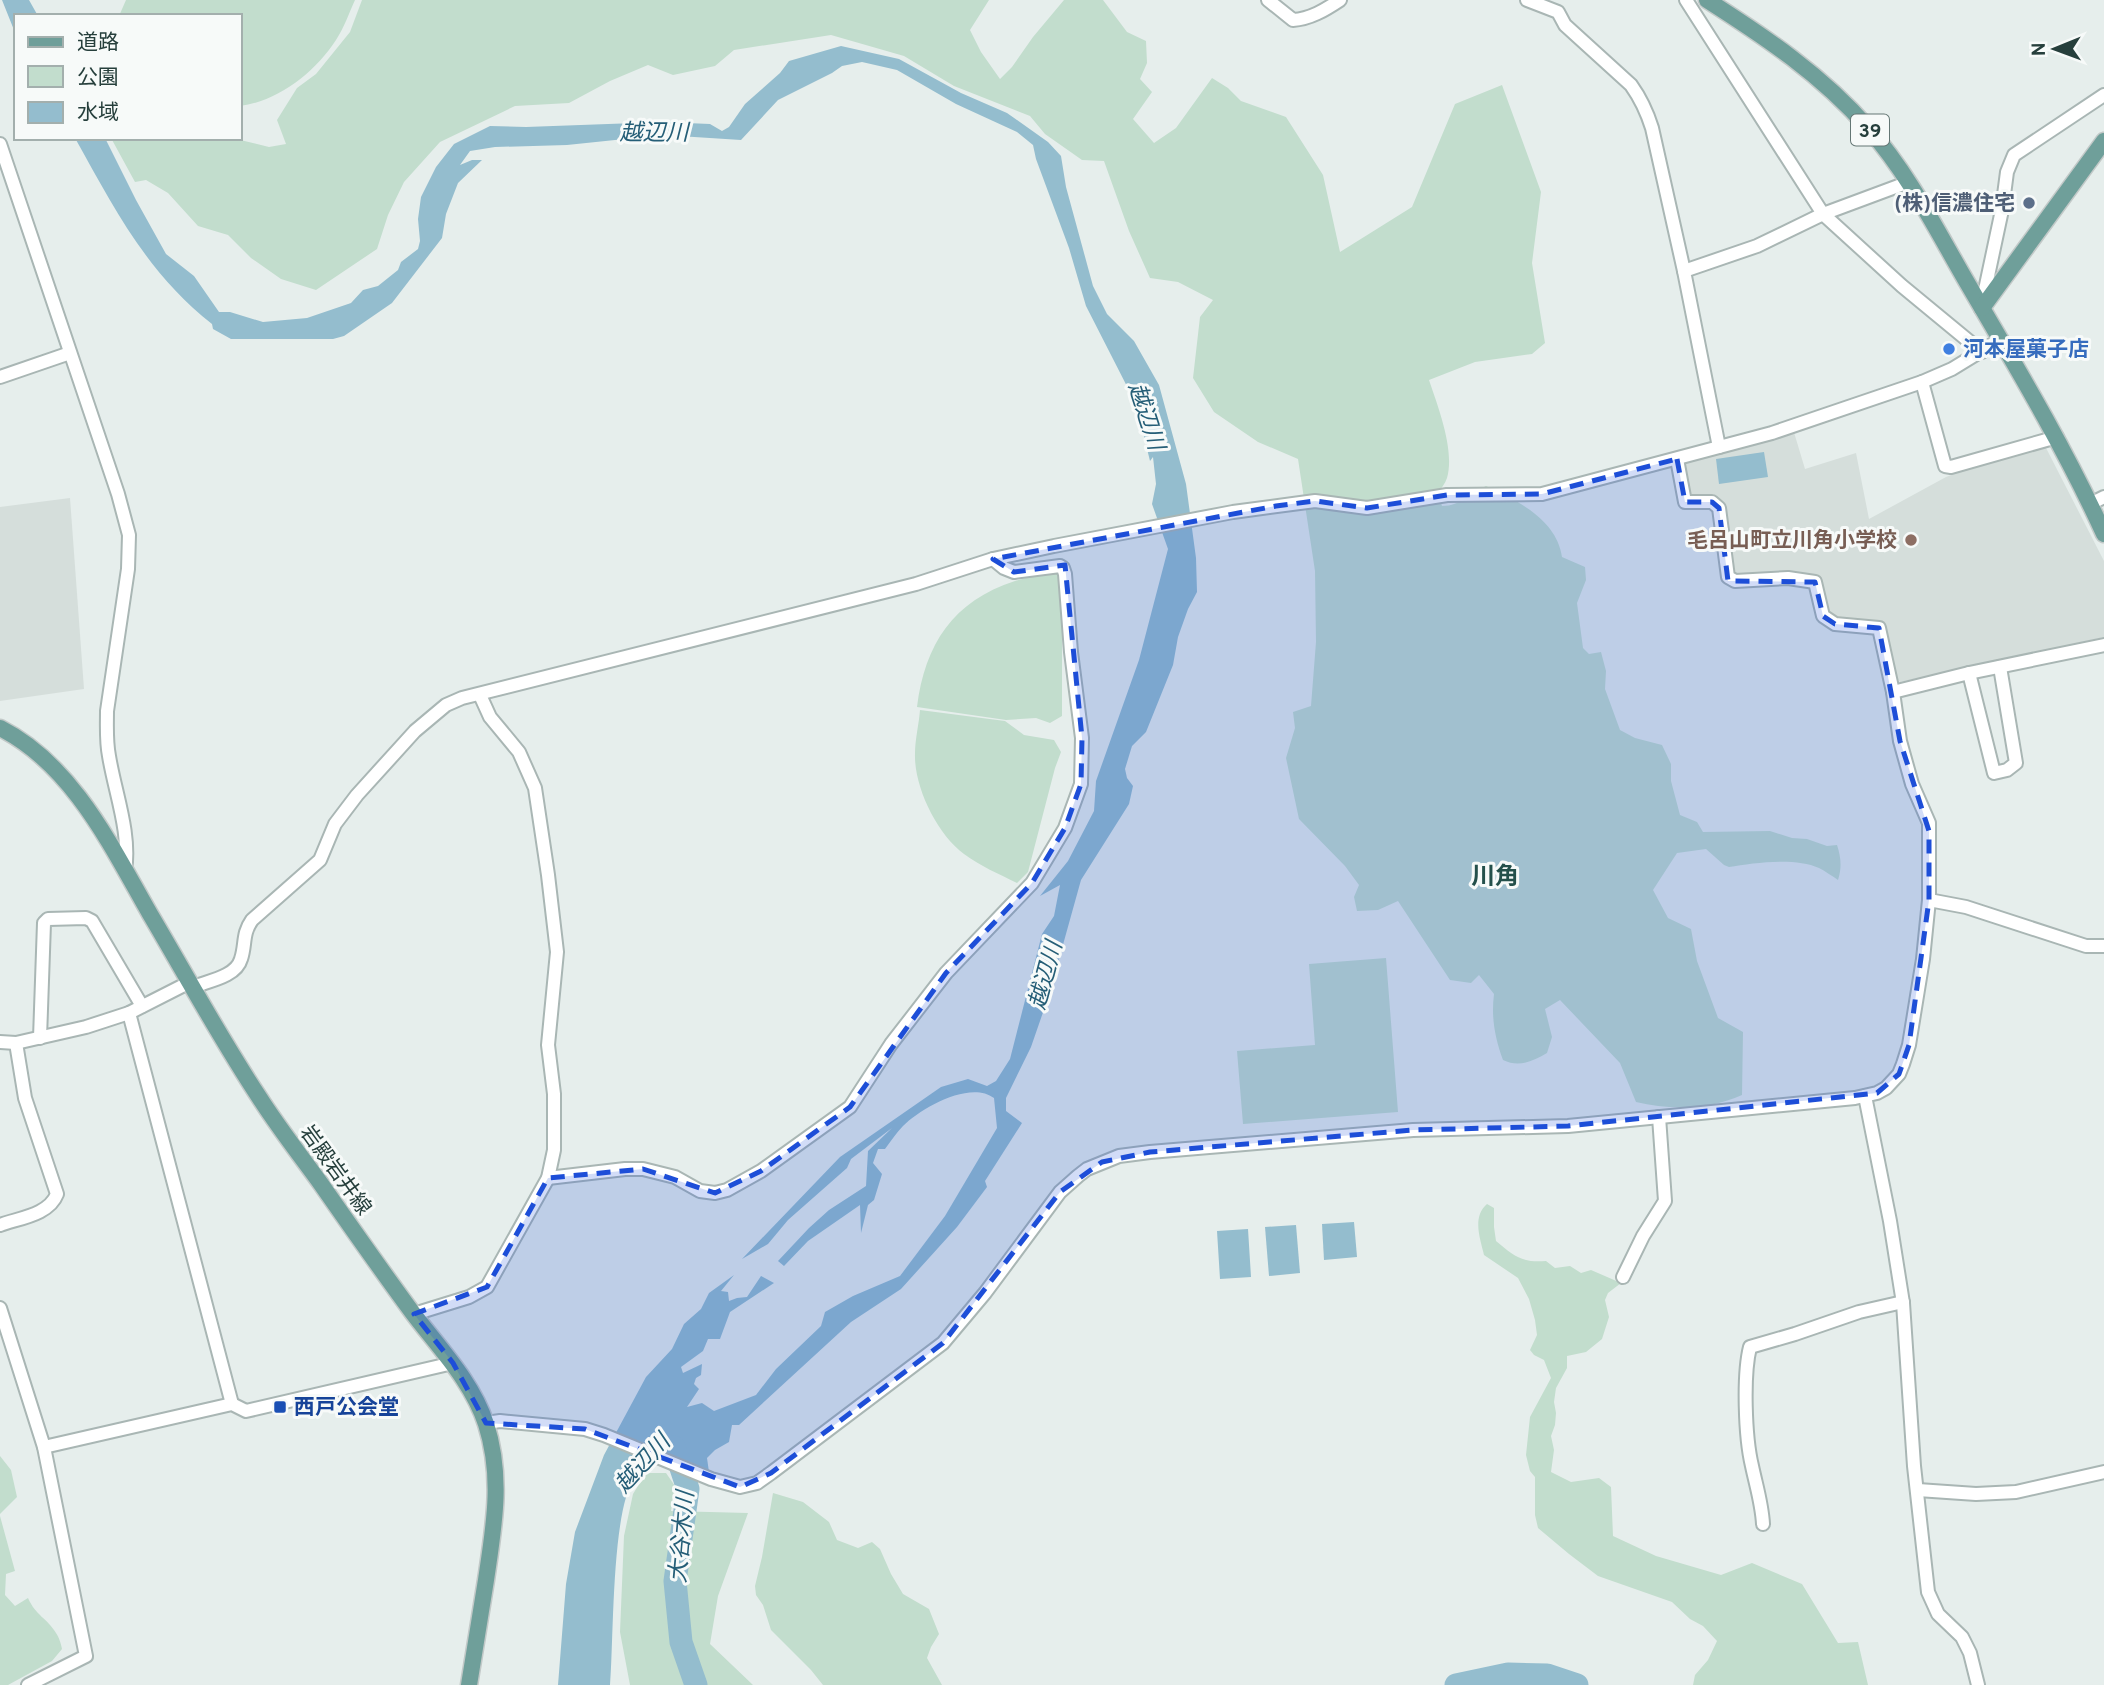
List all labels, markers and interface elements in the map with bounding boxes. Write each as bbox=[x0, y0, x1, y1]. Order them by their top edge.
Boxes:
legend bbox=[14, 14, 242, 140]
north arrow bbox=[2020, 14, 2090, 84]
text: 道路 bbox=[77, 30, 119, 57]
text: N bbox=[2028, 42, 2052, 56]
text: 公園 bbox=[77, 65, 119, 92]
text: 水域 bbox=[77, 100, 119, 127]
road number: 39 bbox=[1851, 114, 1889, 146]
water label: 越辺川 bbox=[620, 120, 692, 149]
place label: (株)信濃住宅 bbox=[1894, 191, 2015, 218]
marker: (株)信濃住宅 bbox=[2021, 195, 2037, 211]
place label: 河本屋菓子店 bbox=[1963, 337, 2089, 364]
marker: 河本屋菓子店 bbox=[1941, 341, 1957, 357]
water label: 越辺川 bbox=[1120, 379, 1170, 457]
place label: 毛呂山町立川角小学校 bbox=[1687, 528, 1897, 555]
marker: 毛呂山町立川角小学校 bbox=[1903, 532, 1919, 548]
district label: 川角 bbox=[1471, 863, 1519, 893]
water label: 越辺川 bbox=[1024, 936, 1071, 1013]
street label: 岩殿岩井線 bbox=[293, 1120, 377, 1221]
place label: 西戸公会堂 bbox=[294, 1395, 399, 1422]
marker: 西戸公会堂 bbox=[272, 1399, 288, 1415]
water label: 越辺川 bbox=[610, 1427, 680, 1500]
water label: 大谷木川 bbox=[665, 1487, 702, 1584]

